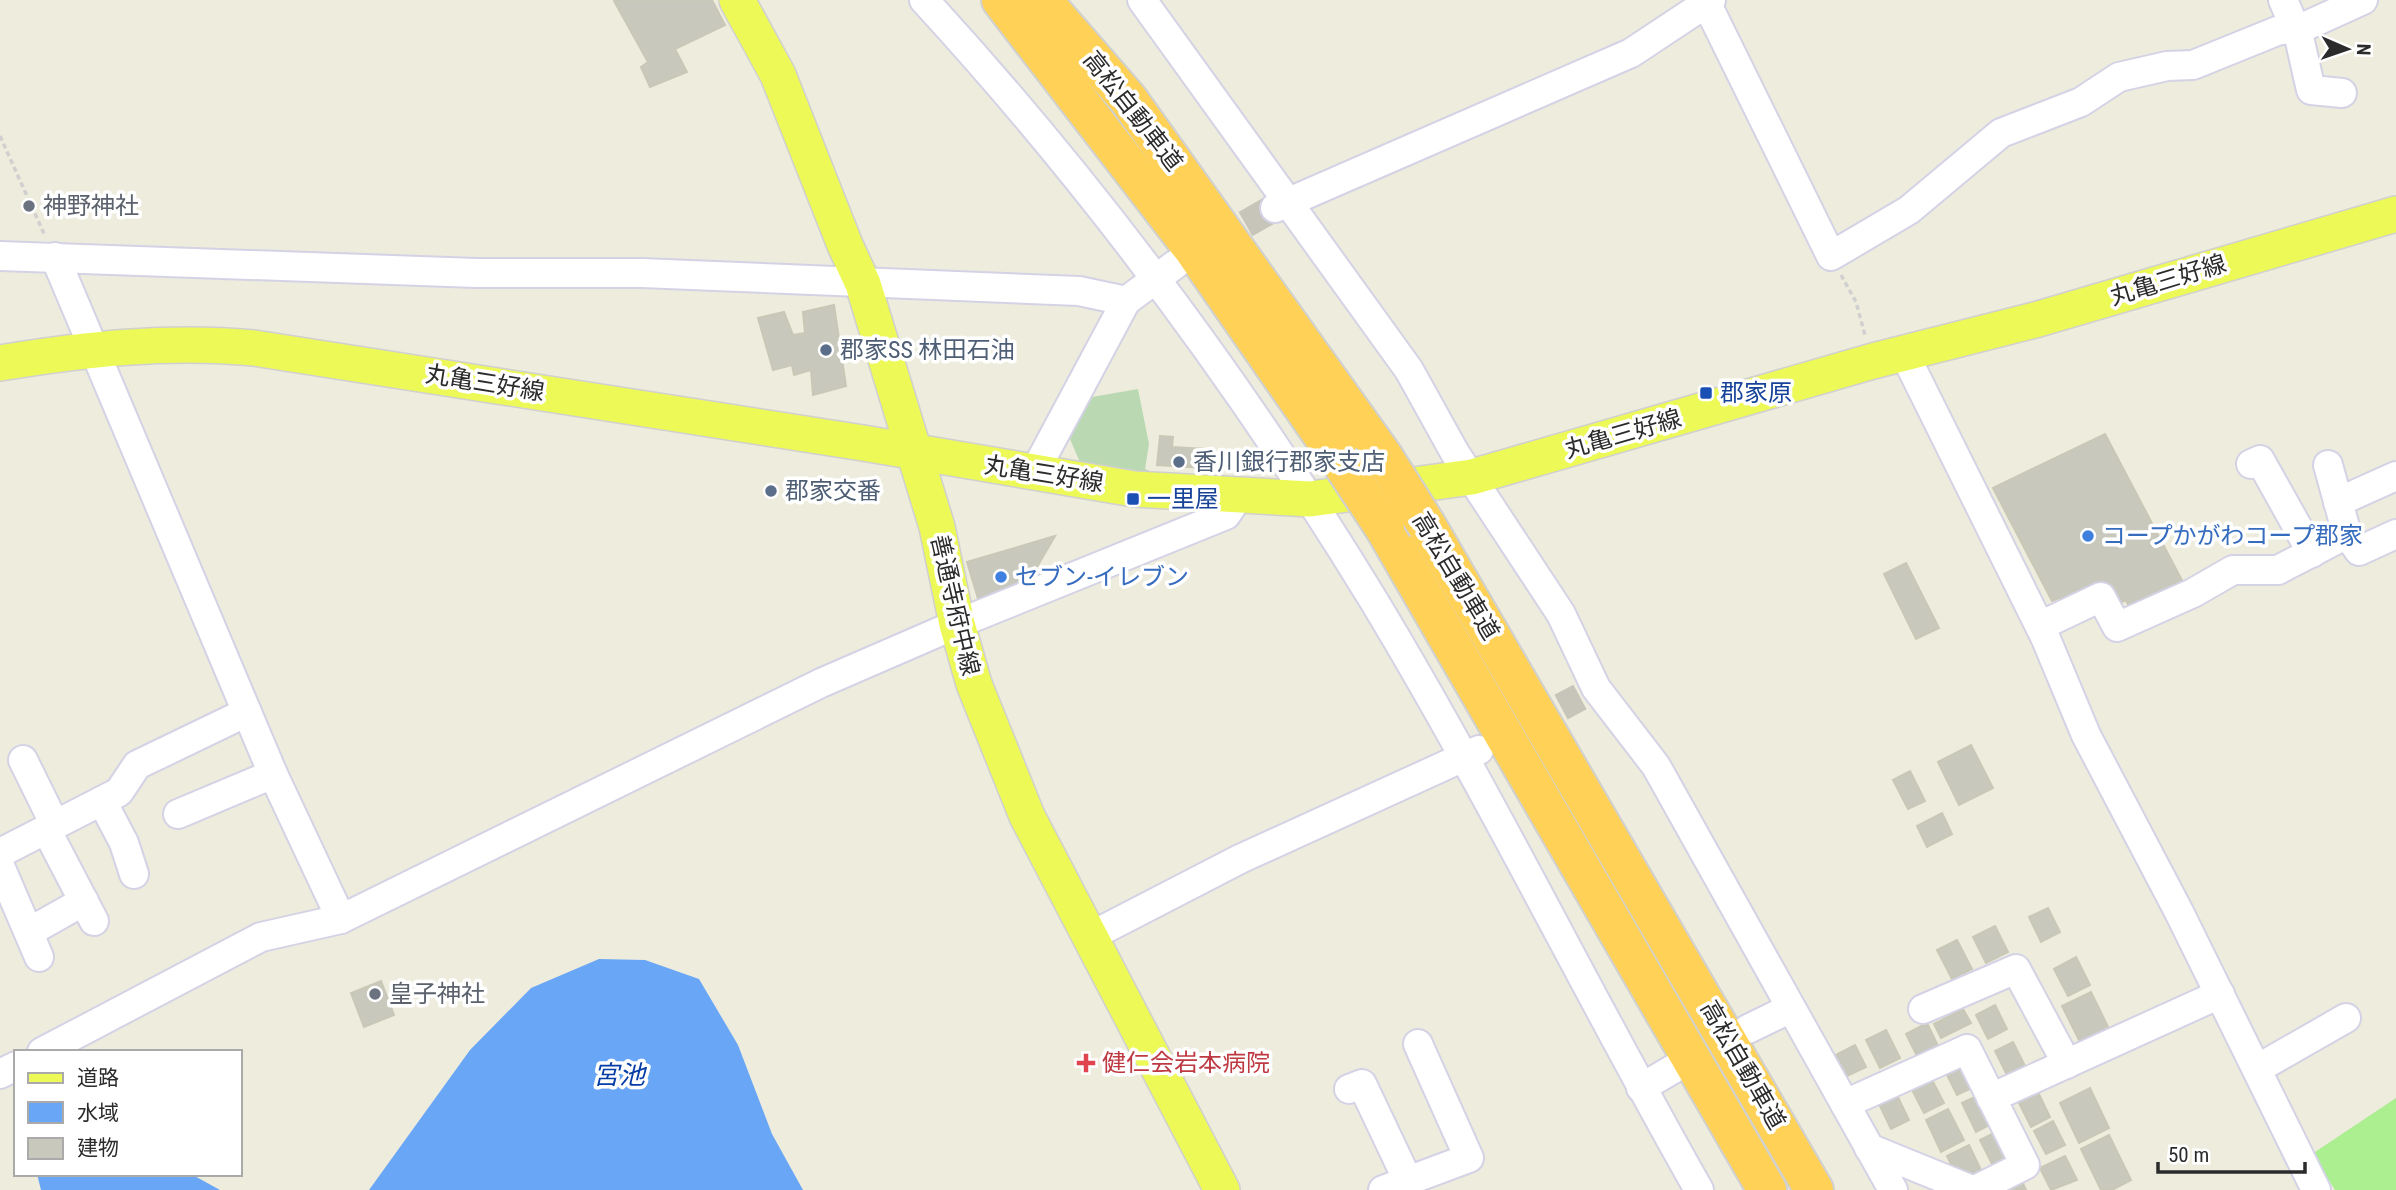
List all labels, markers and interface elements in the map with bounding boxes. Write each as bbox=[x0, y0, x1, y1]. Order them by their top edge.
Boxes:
north arrow bbox=[2312, 14, 2382, 84]
text: N bbox=[2352, 43, 2375, 56]
street label: 高松自動車道 bbox=[1078, 46, 1188, 176]
place label: 神野神社 bbox=[43, 192, 139, 220]
marker: 神野神社 bbox=[21, 198, 37, 214]
street label: 丸亀三好線 bbox=[2107, 249, 2229, 311]
place label: 郡家SS 林田石油 bbox=[840, 336, 1014, 364]
marker: 郡家SS 林田石油 bbox=[818, 342, 834, 358]
street label: 丸亀三好線 bbox=[424, 360, 546, 406]
place label: 郡家原 bbox=[1720, 379, 1792, 407]
marker: 郡家原 bbox=[1698, 385, 1714, 401]
street label: 丸亀三好線 bbox=[1561, 404, 1685, 464]
place label: 香川銀行郡家支店 bbox=[1193, 448, 1385, 476]
street label: 丸亀三好線 bbox=[983, 451, 1105, 497]
marker: 香川銀行郡家支店 bbox=[1171, 454, 1187, 470]
place label: 郡家交番 bbox=[785, 477, 881, 505]
marker: 郡家交番 bbox=[763, 483, 779, 499]
place label: 一里屋 bbox=[1147, 485, 1219, 513]
marker: 一里屋 bbox=[1125, 491, 1141, 507]
street label: 高松自動車道 bbox=[1407, 507, 1505, 645]
place label: コープかがわコープ郡家 bbox=[2102, 522, 2363, 550]
marker: コープかがわコープ郡家 bbox=[2080, 528, 2096, 544]
street label: 善通寺府中線 bbox=[925, 532, 985, 678]
place label: セブン-イレブン bbox=[1015, 563, 1189, 591]
marker: セブン-イレブン bbox=[993, 569, 1009, 585]
place label: 皇子神社 bbox=[389, 980, 485, 1008]
marker: 皇子神社 bbox=[367, 986, 383, 1002]
street label: 高松自動車道 bbox=[1695, 996, 1791, 1134]
place label: 健仁会岩本病院 bbox=[1102, 1049, 1270, 1077]
legend bbox=[14, 1050, 242, 1176]
marker: 健仁会岩本病院 bbox=[1076, 1053, 1096, 1073]
water label: 宮池 bbox=[593, 1060, 648, 1090]
text: 道路 bbox=[77, 1066, 119, 1090]
text: 水域 bbox=[77, 1101, 119, 1125]
scale bar bbox=[2158, 1130, 2305, 1174]
text: 建物 bbox=[77, 1136, 119, 1160]
text: 50 m bbox=[2168, 1143, 2209, 1167]

